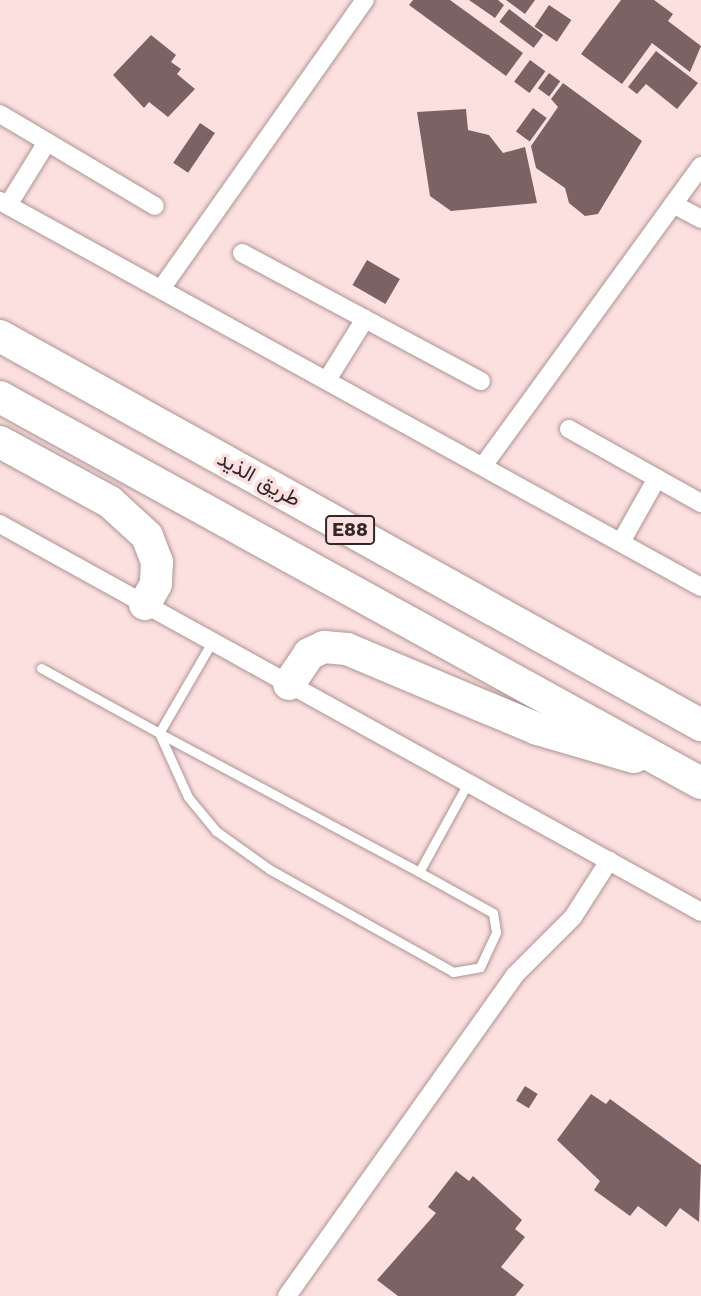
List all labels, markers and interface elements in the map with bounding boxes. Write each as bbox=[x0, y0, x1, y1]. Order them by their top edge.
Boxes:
street label: طريق الذيد bbox=[213, 446, 305, 512]
road number: E88 bbox=[324, 514, 376, 545]

